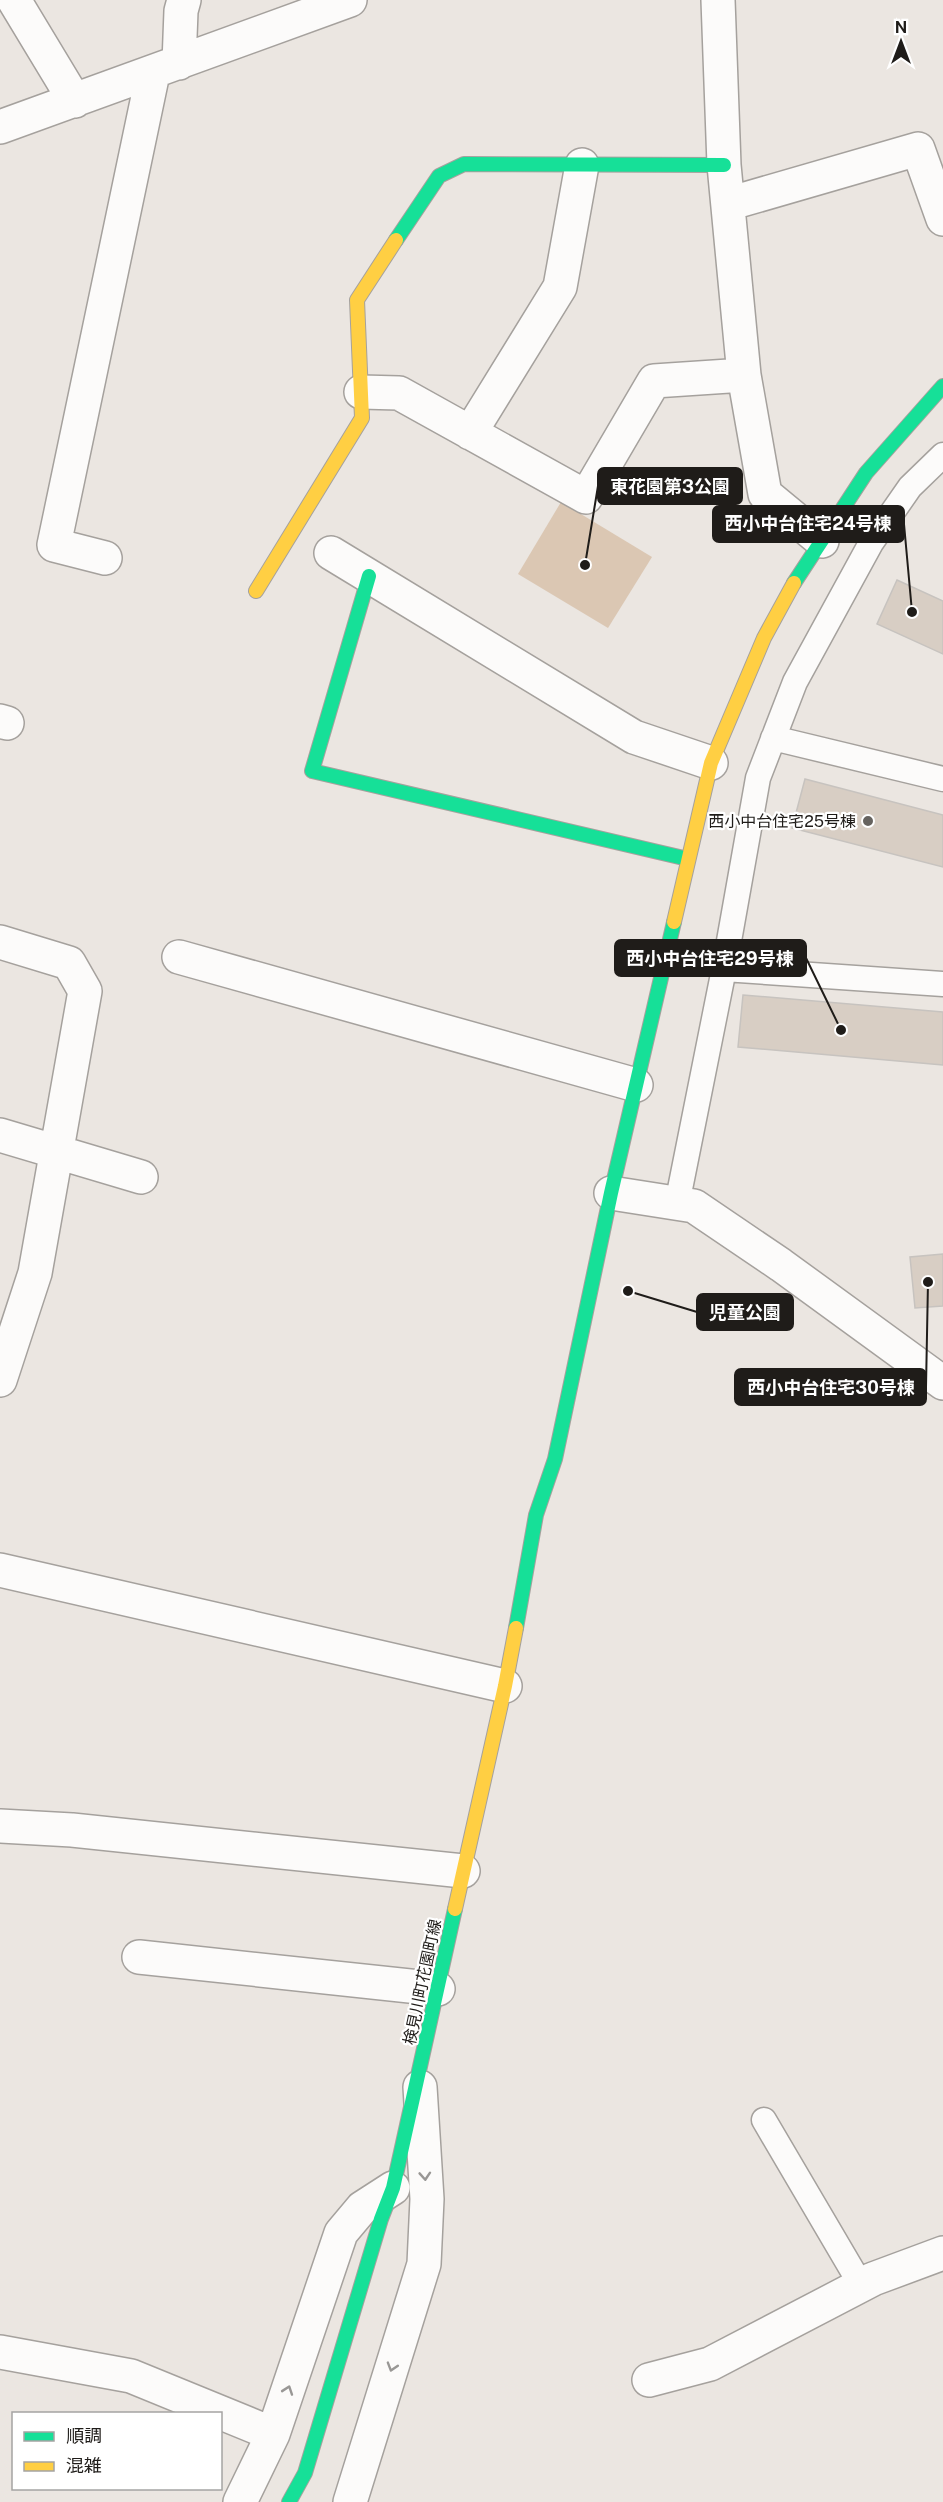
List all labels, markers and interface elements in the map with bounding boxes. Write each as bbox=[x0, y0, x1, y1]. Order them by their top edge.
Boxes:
north arrow bbox=[871, 12, 931, 72]
text: N bbox=[895, 18, 907, 37]
callout: 東花園第3公園 bbox=[598, 468, 742, 504]
text: 東花園第3公園 bbox=[610, 476, 730, 497]
callout: 西小中台住宅24号棟 bbox=[713, 506, 904, 542]
text: 西小中台住宅24号棟 bbox=[724, 513, 892, 534]
place label: 西小中台住宅25号棟 bbox=[708, 812, 856, 831]
marker: 西小中台住宅25号棟 bbox=[861, 814, 875, 828]
callout: 西小中台住宅29号棟 bbox=[615, 940, 806, 976]
text: 西小中台住宅29号棟 bbox=[626, 948, 794, 969]
callout: 児童公園 bbox=[697, 1294, 793, 1330]
text: 児童公園 bbox=[709, 1302, 781, 1323]
callout: 西小中台住宅30号棟 bbox=[735, 1369, 926, 1405]
text: 西小中台住宅30号棟 bbox=[747, 1377, 915, 1398]
street label: 検見川町花園町線 bbox=[400, 1918, 445, 2047]
one-way arrow bbox=[419, 2172, 432, 2181]
one-way arrow bbox=[387, 2361, 399, 2371]
one-way arrow bbox=[280, 2385, 293, 2396]
legend bbox=[12, 2412, 222, 2490]
text: 順調 bbox=[66, 2425, 102, 2446]
text: 混雑 bbox=[66, 2455, 102, 2476]

